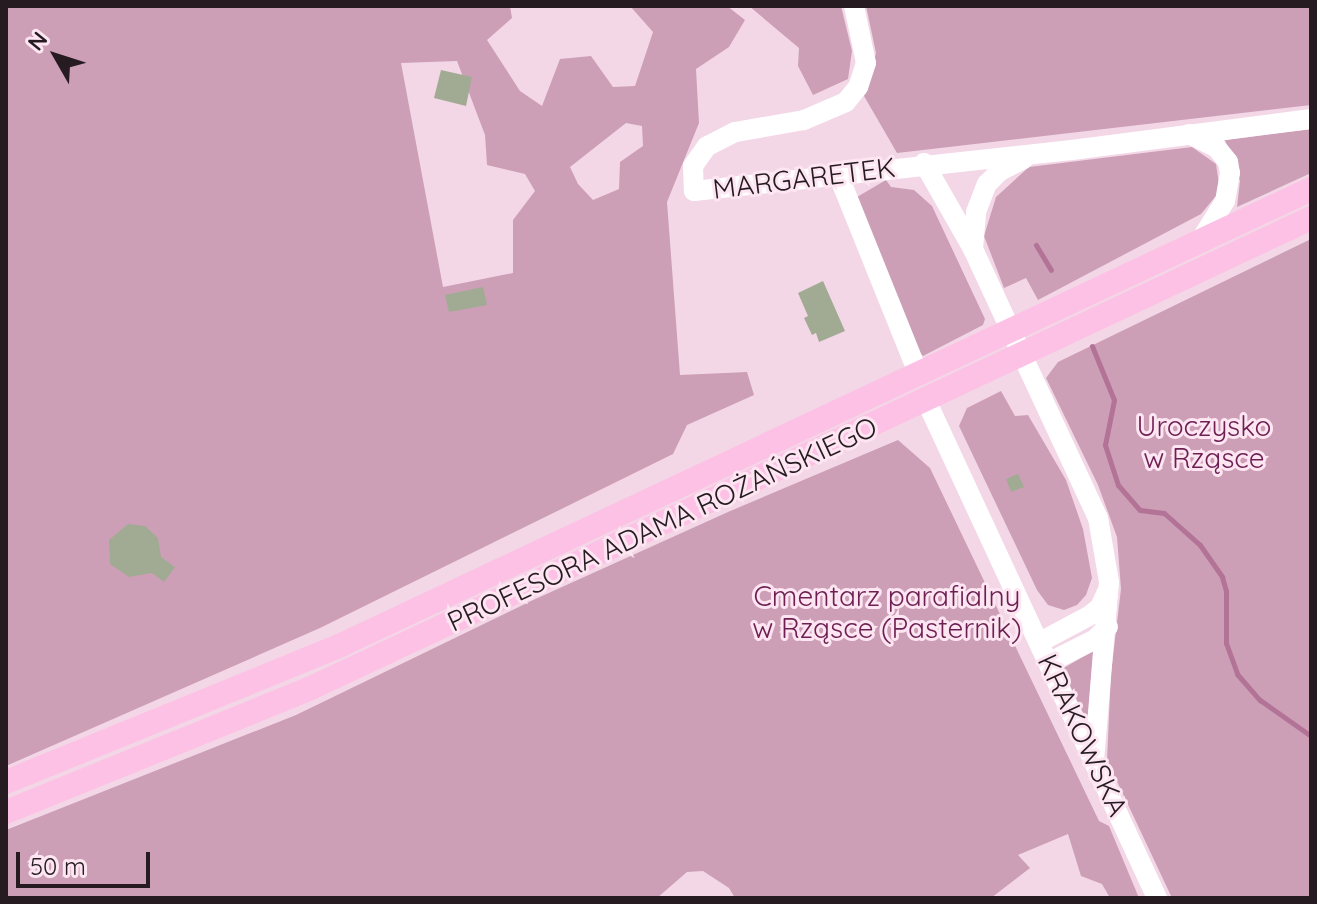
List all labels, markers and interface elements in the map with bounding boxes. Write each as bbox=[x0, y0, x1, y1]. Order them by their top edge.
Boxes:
north arrow bbox=[16, 16, 96, 96]
text: N bbox=[21, 26, 53, 56]
street label: MARGARETEK bbox=[711, 150, 897, 206]
street label: PROFESORA ADAMA ROŻAŃSKIEGO bbox=[442, 409, 882, 639]
park label: Uroczysko w Rząsce bbox=[1137, 409, 1271, 475]
park label: Cmentarz parafialny w Rząsce (Pasternik) bbox=[752, 579, 1022, 645]
street label: KRAKOWSKA bbox=[1031, 649, 1135, 821]
scale bar bbox=[20, 836, 154, 886]
text: 50 m bbox=[30, 851, 86, 881]

